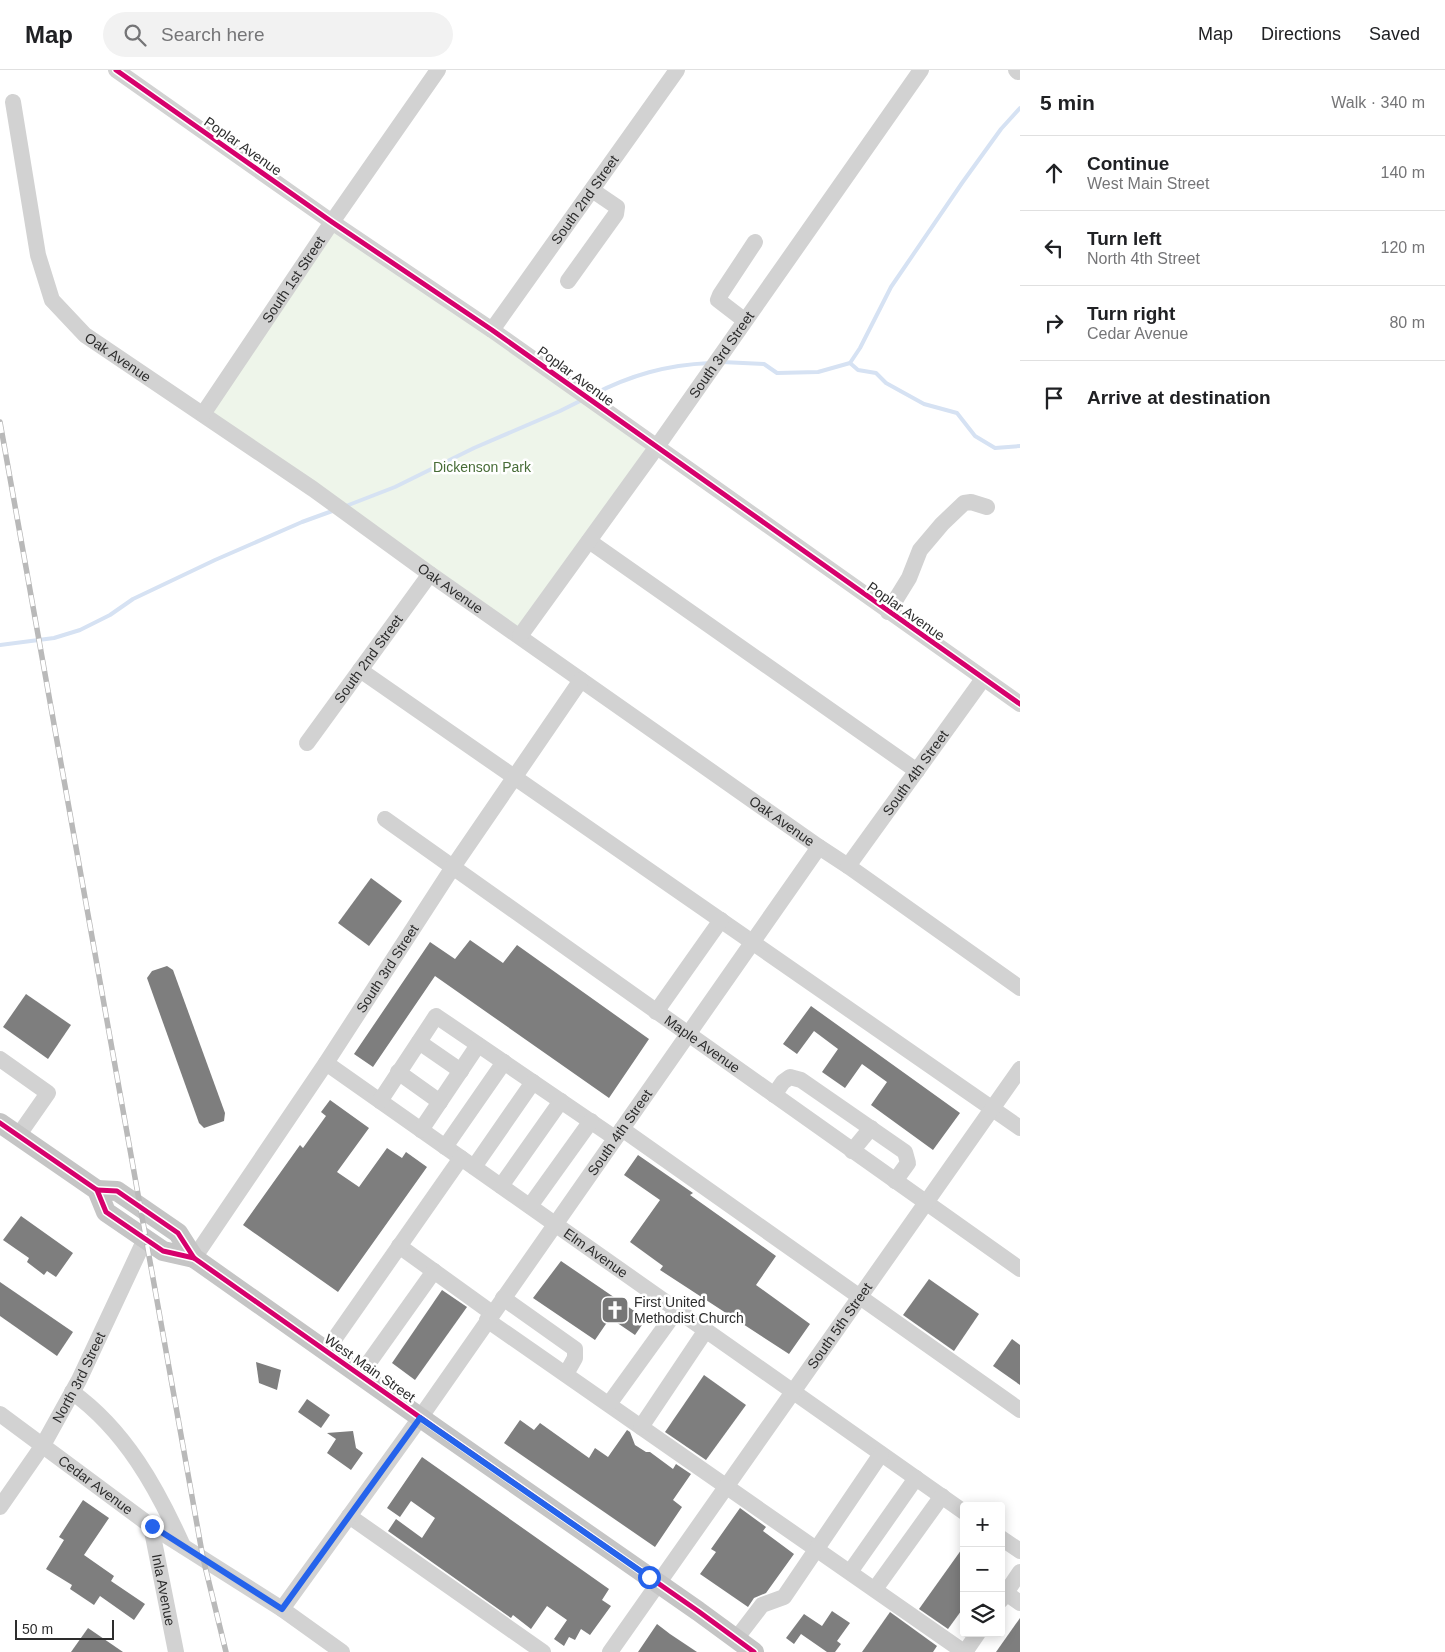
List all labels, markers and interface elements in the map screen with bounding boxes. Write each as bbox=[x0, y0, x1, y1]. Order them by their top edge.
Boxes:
search box bbox=[103, 12, 453, 57]
text: Map bbox=[25, 21, 73, 48]
icon: search bbox=[121, 21, 149, 49]
text: Search here bbox=[161, 24, 265, 45]
text: Map bbox=[1198, 24, 1233, 44]
text: Directions bbox=[1261, 24, 1341, 44]
text: Saved bbox=[1369, 24, 1420, 44]
text: 5 min bbox=[1040, 91, 1095, 114]
text: Walk · 340 m bbox=[1331, 94, 1425, 111]
street label: Poplar Avenue bbox=[201, 113, 285, 179]
street label: South 2nd Street bbox=[548, 152, 622, 247]
text: Continue bbox=[1087, 153, 1169, 174]
icon: ahead bbox=[1040, 159, 1068, 187]
text: 140 m bbox=[1381, 164, 1425, 181]
text: West Main Street bbox=[1087, 175, 1209, 192]
text: Turn left bbox=[1087, 228, 1162, 249]
street label: South 1st Street bbox=[259, 233, 328, 326]
icon: left bbox=[1040, 234, 1068, 262]
text: 120 m bbox=[1381, 239, 1425, 256]
text: North 4th Street bbox=[1087, 250, 1200, 267]
text: Turn right bbox=[1087, 303, 1175, 324]
street label: South 3rd Street bbox=[686, 308, 757, 401]
icon: right bbox=[1040, 309, 1068, 337]
text: 80 m bbox=[1389, 314, 1425, 331]
text: Cedar Avenue bbox=[1087, 325, 1188, 342]
street label: Oak Avenue bbox=[82, 329, 154, 385]
street label: Poplar Avenue bbox=[535, 343, 618, 409]
icon: arrive bbox=[1040, 384, 1068, 412]
text: Arrive at destination bbox=[1087, 387, 1271, 408]
park label: Dickenson Park bbox=[433, 459, 532, 475]
street label: Oak Avenue bbox=[415, 560, 486, 617]
street label: Poplar Avenue bbox=[864, 578, 948, 644]
street label: South 2nd Street bbox=[331, 612, 406, 706]
street label: South 4th Street bbox=[879, 727, 952, 819]
street label: Oak Avenue bbox=[746, 793, 818, 850]
street label: South 3rd Street bbox=[353, 921, 422, 1016]
street label: Maple Avenue bbox=[662, 1012, 743, 1076]
street label: South 4th Street bbox=[584, 1086, 655, 1179]
street label: Elm Avenue bbox=[561, 1225, 631, 1281]
street label: South 5th Street bbox=[804, 1280, 875, 1372]
place label: First United Methodist Church bbox=[634, 1294, 744, 1326]
church icon: First United Methodist Church bbox=[600, 1295, 630, 1325]
street label: North 3rd Street bbox=[49, 1329, 108, 1426]
street label: West Main Street bbox=[322, 1331, 419, 1405]
street label: Cedar Avenue bbox=[55, 1452, 136, 1518]
map controls bbox=[960, 1502, 1005, 1637]
button: + bbox=[960, 1502, 1005, 1547]
route end bbox=[141, 1515, 164, 1538]
button: − bbox=[960, 1547, 1005, 1592]
street label: Inla Avenue bbox=[149, 1552, 179, 1627]
route start bbox=[638, 1566, 661, 1589]
button: layers bbox=[960, 1592, 1005, 1637]
scale bar bbox=[15, 1617, 114, 1640]
text: 50 m bbox=[22, 1621, 53, 1637]

